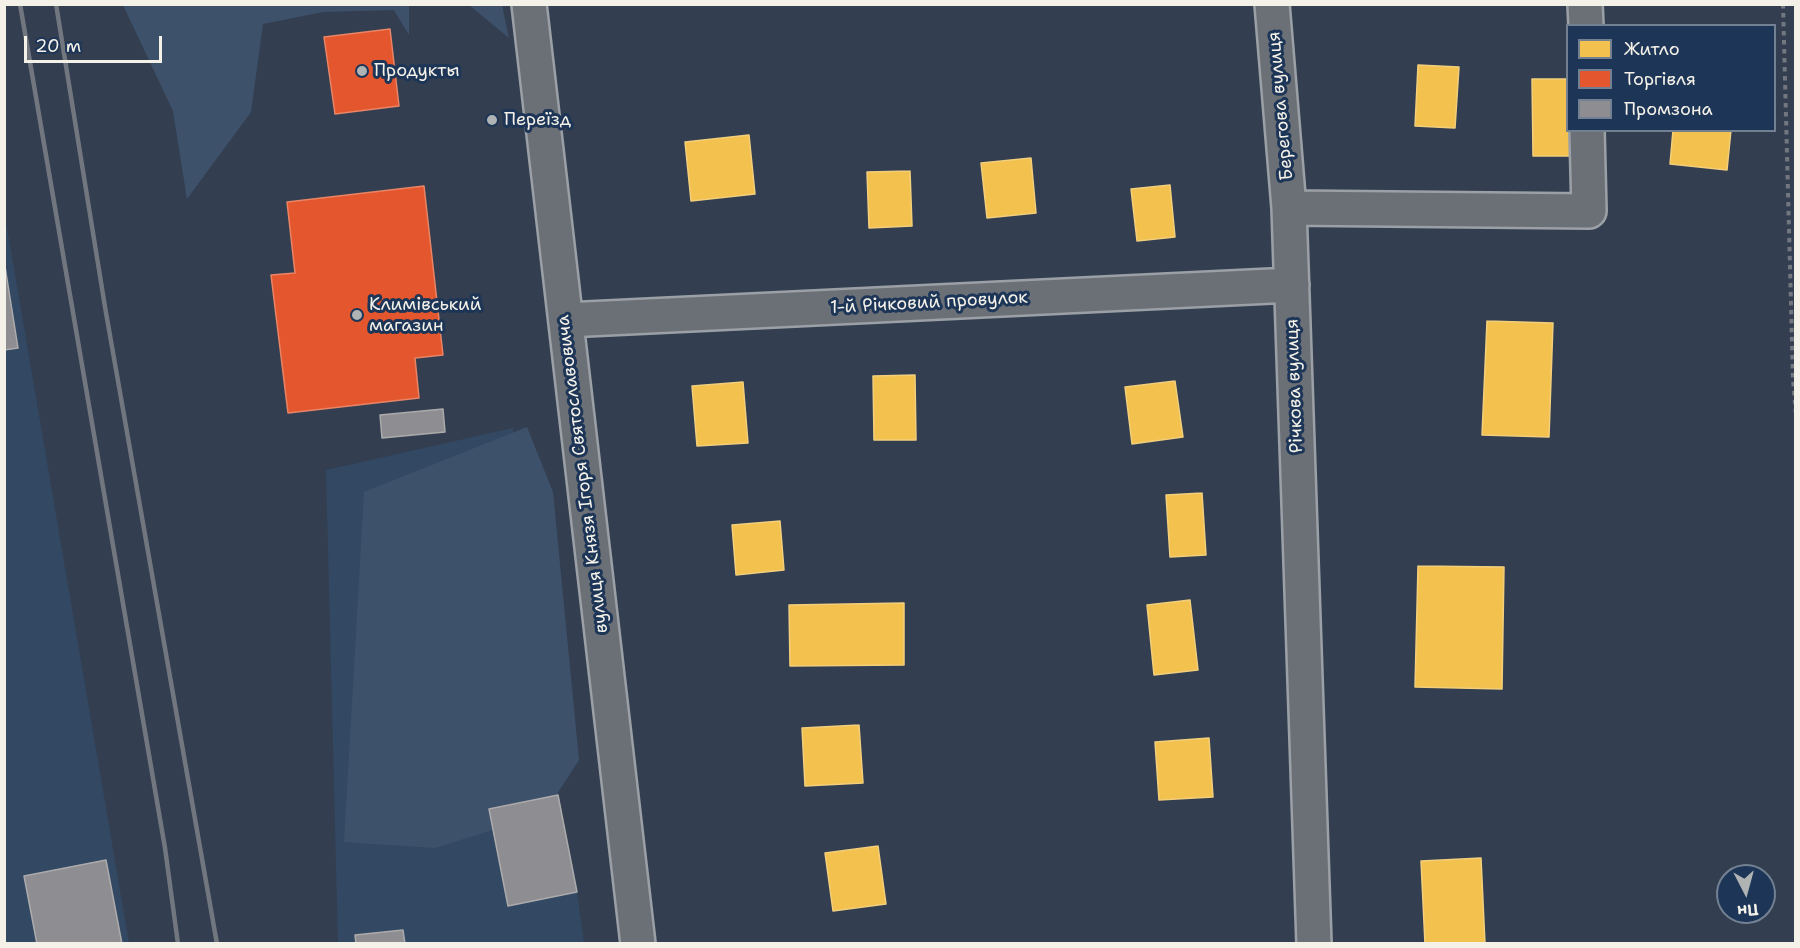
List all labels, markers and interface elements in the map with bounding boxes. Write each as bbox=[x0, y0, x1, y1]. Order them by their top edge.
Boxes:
scale bar bbox=[27, 24, 165, 62]
legend bbox=[1566, 24, 1776, 132]
street label: Берегова вулиця bbox=[1264, 31, 1298, 181]
text: 20 m bbox=[35, 34, 81, 58]
text: Житло bbox=[1624, 37, 1680, 61]
place label: Продукты bbox=[374, 60, 460, 82]
marker: Продукты bbox=[355, 64, 369, 78]
text: Торгівля bbox=[1624, 67, 1696, 91]
text: Промзона bbox=[1624, 97, 1713, 121]
place label: Переїзд bbox=[504, 109, 571, 131]
marker: Переїзд bbox=[485, 113, 499, 127]
street label: 1-й Річковий провулок bbox=[830, 287, 1028, 319]
place label: Климівський магазин bbox=[369, 294, 481, 336]
marker: Климівський магазин bbox=[350, 308, 364, 322]
street label: вулиця Князя Ігоря Святославовича bbox=[553, 314, 613, 634]
street label: Річкова вулиця bbox=[1282, 318, 1308, 454]
north arrow bbox=[1716, 864, 1776, 924]
text: Пн bbox=[1736, 899, 1759, 922]

